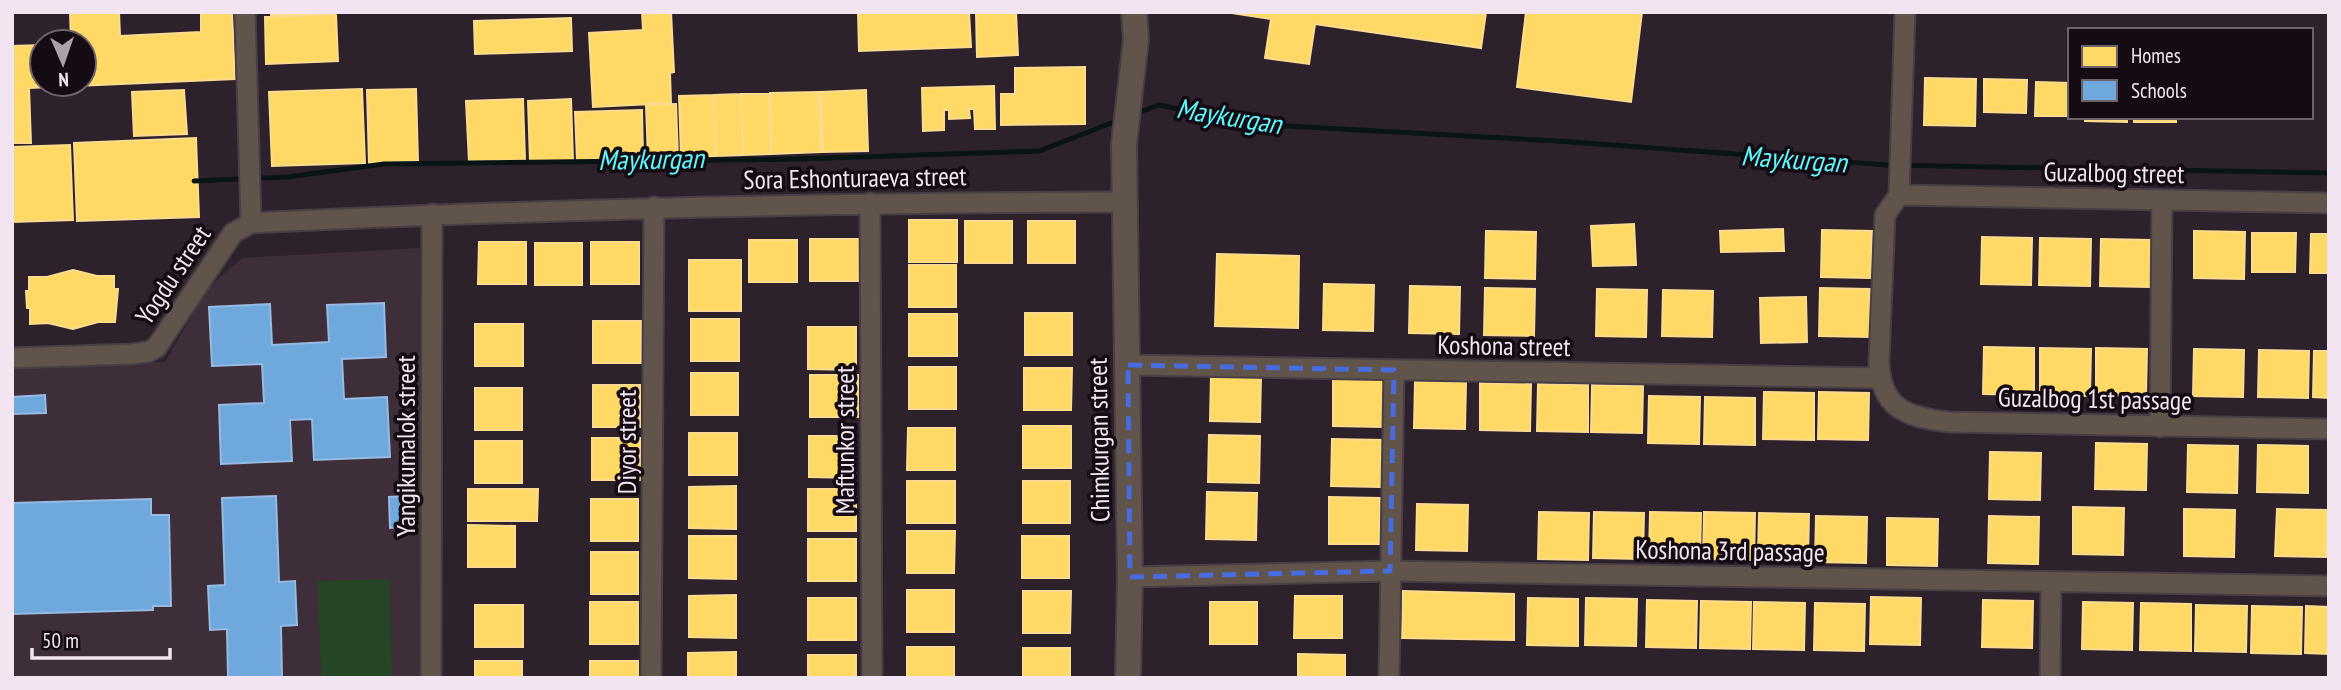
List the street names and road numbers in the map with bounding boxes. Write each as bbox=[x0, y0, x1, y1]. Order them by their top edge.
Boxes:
street label: Guzalbog street bbox=[2043, 155, 2185, 190]
street label: Sora Eshonturaeva street bbox=[743, 159, 967, 196]
street label: Yogdu street bbox=[128, 219, 218, 330]
street label: Koshona street bbox=[1437, 328, 1571, 363]
street label: Yangikumalok street bbox=[389, 355, 422, 537]
street label: Chimkurgan street bbox=[1081, 358, 1116, 523]
street label: Maftunkor street bbox=[828, 366, 861, 514]
street label: Guzalbog 1st passage bbox=[1998, 380, 2192, 417]
street label: Diyor street bbox=[610, 390, 643, 494]
street label: Koshona 3rd passage bbox=[1635, 532, 1825, 569]

